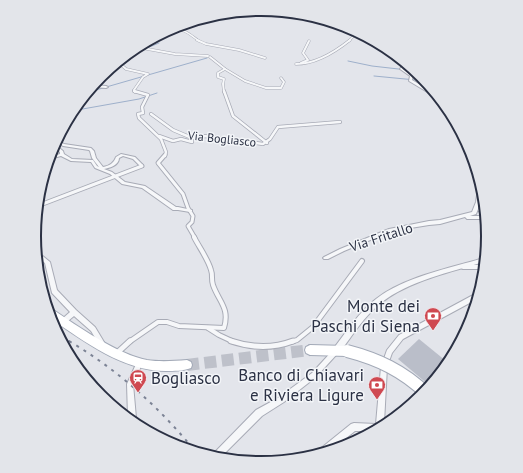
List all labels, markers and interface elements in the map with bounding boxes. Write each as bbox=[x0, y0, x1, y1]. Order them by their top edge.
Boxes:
street label: Via Bogliasco bbox=[186, 127, 257, 150]
street label: Via Fritallo bbox=[346, 218, 415, 256]
place label: Monte dei Paschi di Siena bbox=[311, 295, 420, 337]
bank icon: Monte dei Paschi di Siena bbox=[423, 306, 443, 331]
place label: Banco di Chiavari e Riviera Ligure bbox=[238, 364, 364, 406]
place label: Bogliasco bbox=[151, 367, 221, 389]
station icon: Bogliasco bbox=[128, 368, 148, 393]
bank icon: Banco di Chiavari e Riviera Ligure bbox=[367, 375, 387, 400]

